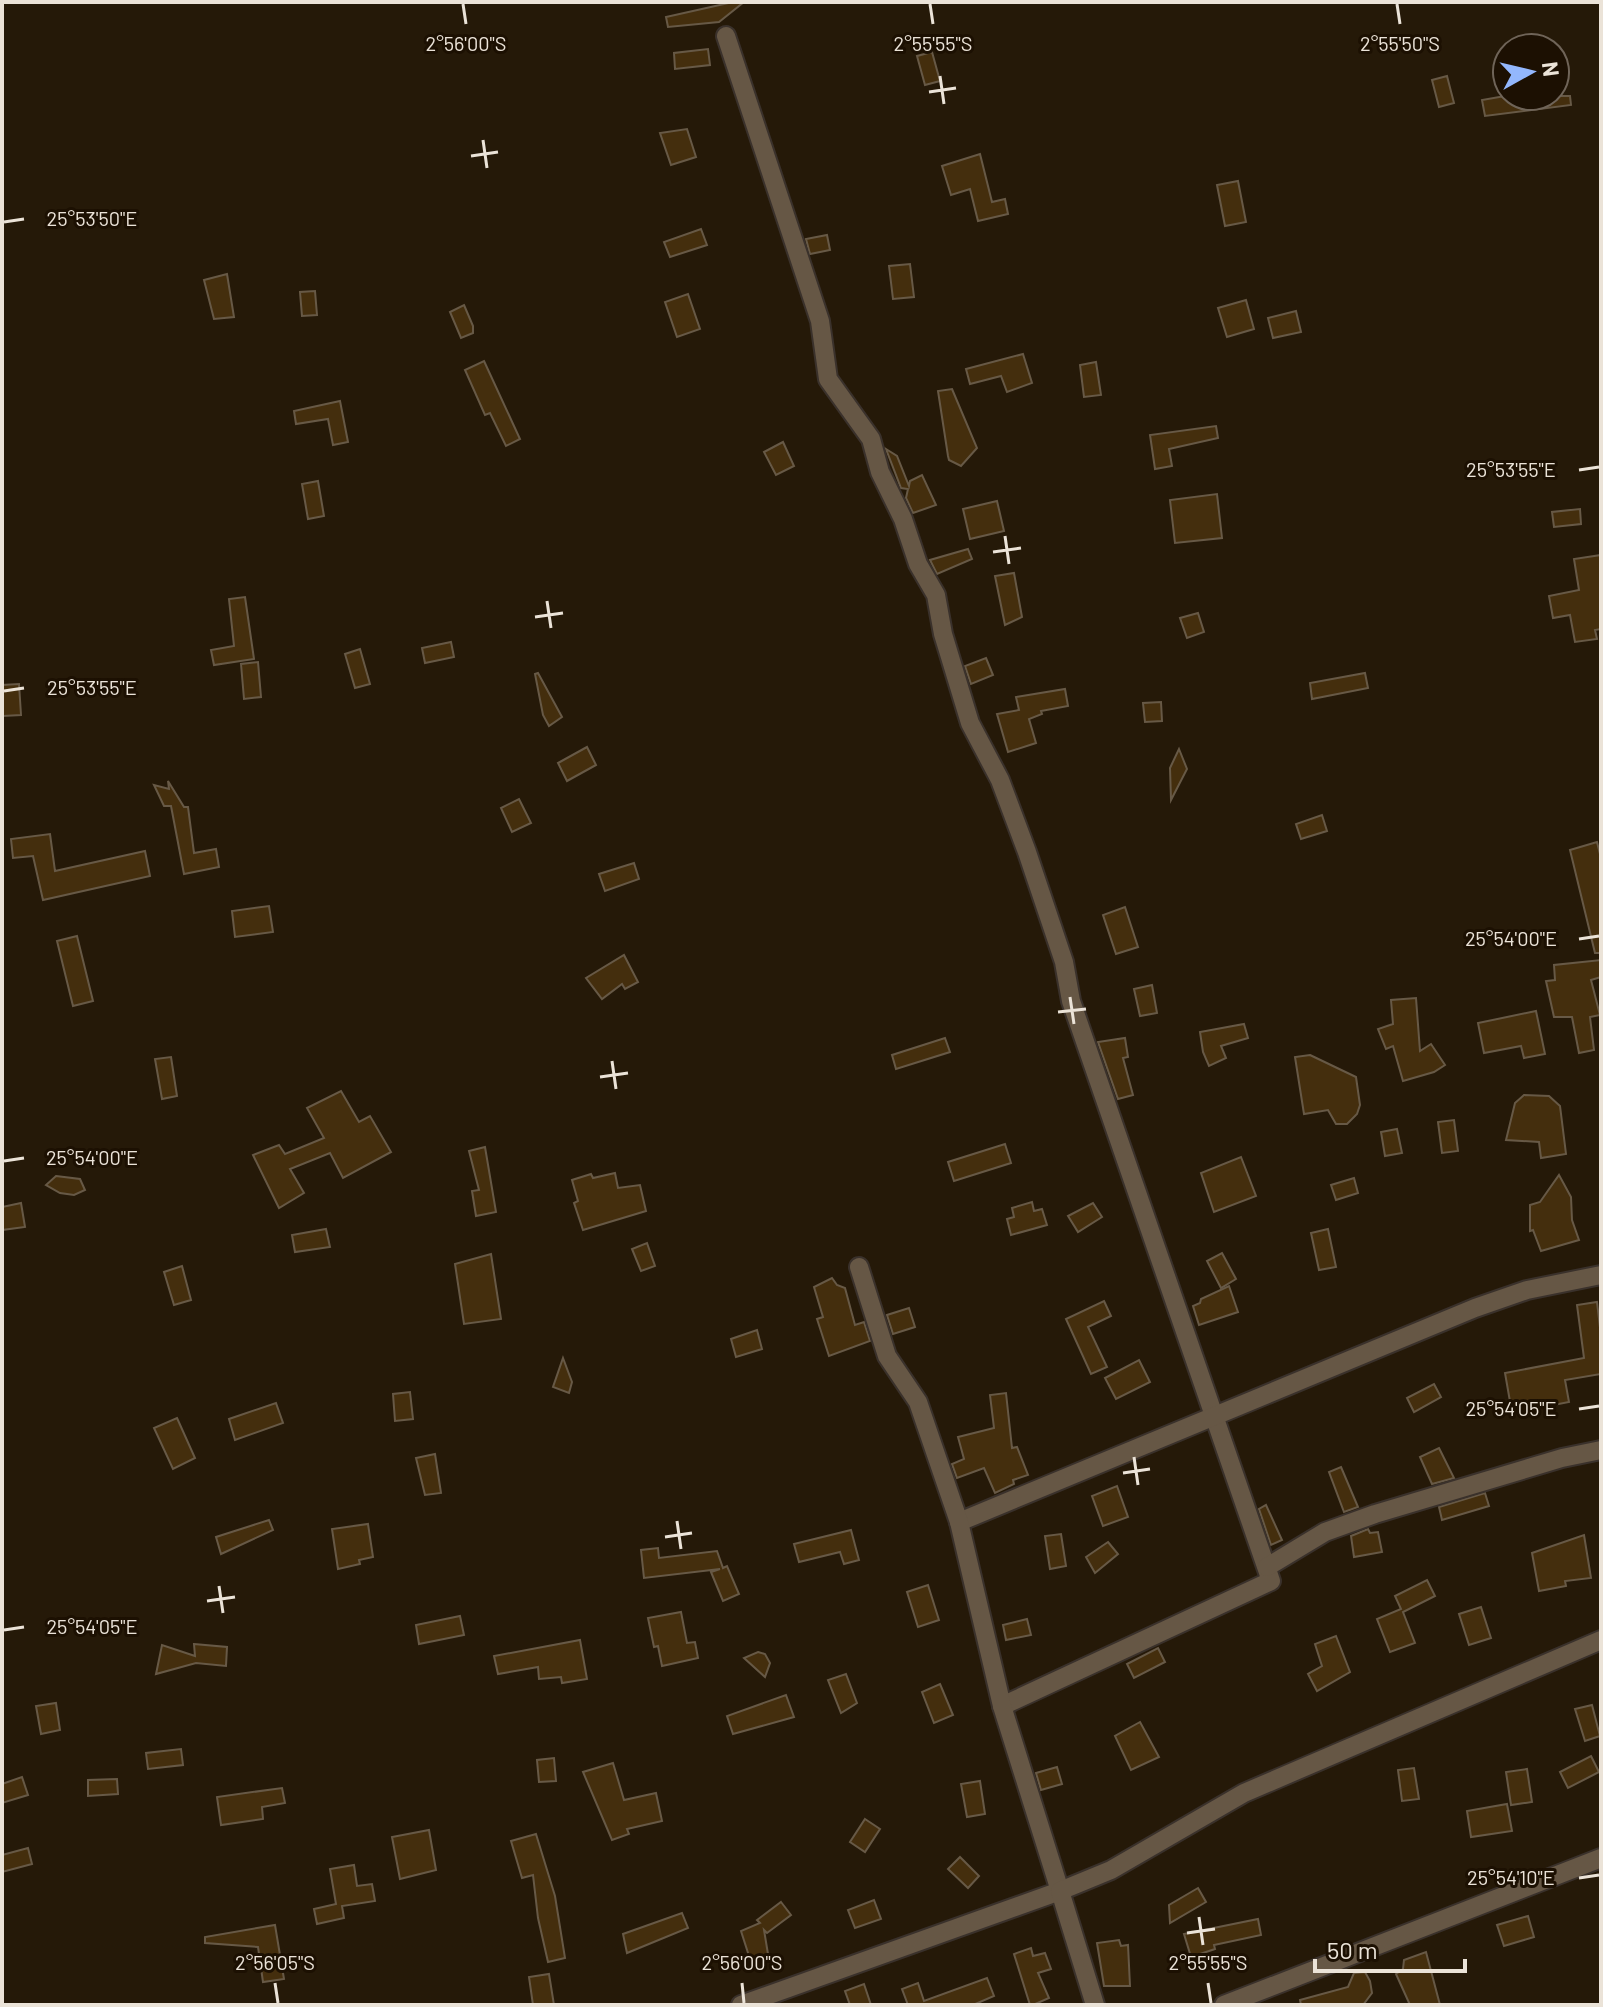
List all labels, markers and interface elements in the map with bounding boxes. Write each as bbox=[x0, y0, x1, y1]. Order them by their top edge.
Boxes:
text: 2°56'00"S bbox=[425, 31, 507, 55]
text: 2°55'55"S bbox=[893, 31, 973, 55]
text: 2°55'50"S bbox=[1360, 31, 1440, 55]
north arrow bbox=[1491, 32, 1571, 112]
text: N bbox=[1538, 60, 1566, 78]
text: 25°53'50"E bbox=[47, 206, 137, 230]
text: 25°53'55"E bbox=[1466, 457, 1556, 481]
text: 25°53'55"E bbox=[47, 675, 137, 699]
text: 25°54'00"E bbox=[1465, 926, 1557, 950]
text: 25°54'00"E bbox=[46, 1145, 138, 1169]
text: 25°54'05"E bbox=[1465, 1396, 1557, 1420]
text: 25°54'05"E bbox=[46, 1614, 138, 1638]
text: 25°54'10"E bbox=[1467, 1865, 1555, 1889]
scale bar bbox=[1315, 1923, 1465, 1973]
text: 50 m bbox=[1327, 1935, 1378, 1964]
text: 2°56'05"S bbox=[235, 1950, 315, 1974]
text: 2°56'00"S bbox=[701, 1950, 783, 1974]
text: 2°55'55"S bbox=[1168, 1950, 1248, 1974]

